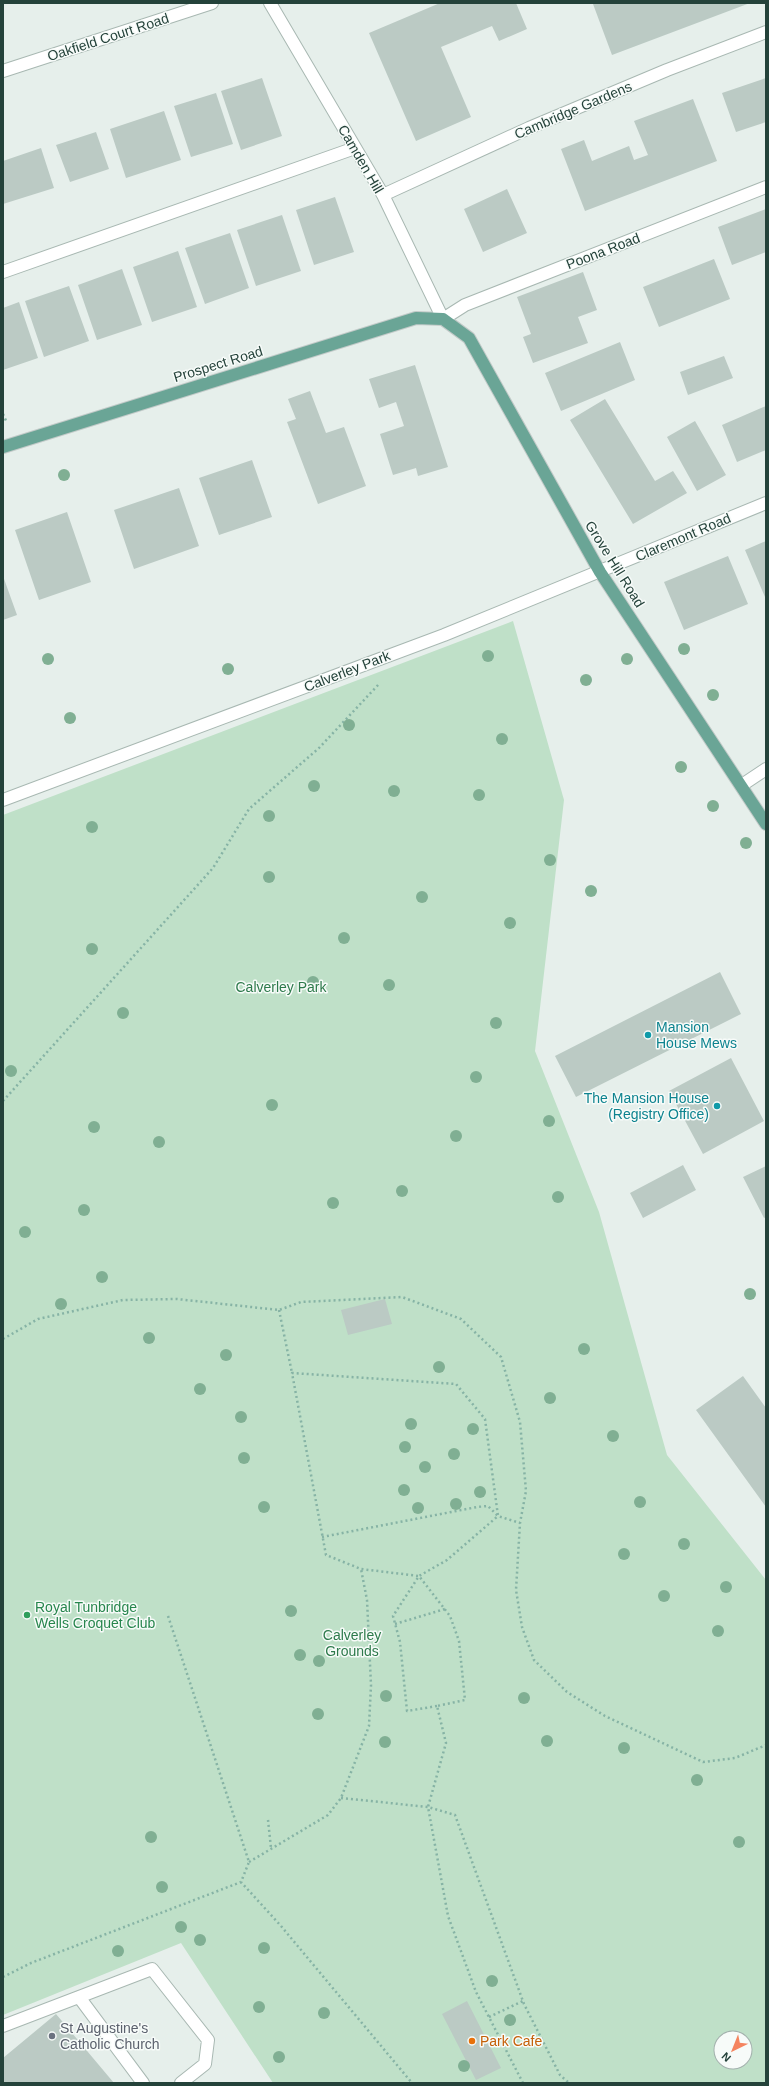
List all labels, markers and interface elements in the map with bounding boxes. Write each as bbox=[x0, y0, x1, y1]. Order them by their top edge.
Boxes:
street label: Oakfield Court Road bbox=[45, 10, 171, 64]
street label: Cambridge Gardens bbox=[512, 78, 634, 142]
street label: Camden Hill bbox=[335, 122, 387, 196]
street label: Poona Road bbox=[564, 230, 642, 272]
street label: Prospect Road bbox=[171, 343, 265, 385]
street label: Claremont Road bbox=[633, 510, 733, 564]
street label: Grove Hill Road bbox=[582, 518, 648, 610]
street label: Calverley Park bbox=[302, 647, 393, 695]
park label: Calverley Park bbox=[235, 979, 328, 995]
place label: Mansion House Mews bbox=[656, 1019, 737, 1051]
marker: Mansion House Mews bbox=[643, 1030, 653, 1040]
place label: The Mansion House (Registry Office) bbox=[584, 1090, 709, 1122]
marker: The Mansion House (Registry Office) bbox=[712, 1101, 722, 1111]
place label: Royal Tunbridge Wells Croquet Club bbox=[35, 1599, 156, 1631]
marker: Royal Tunbridge Wells Croquet Club bbox=[22, 1610, 32, 1620]
park label: Calverley Grounds bbox=[323, 1627, 381, 1659]
place label: St Augustine's Catholic Church bbox=[60, 2020, 160, 2052]
north arrow bbox=[713, 2030, 753, 2070]
marker: St Augustine's Catholic Church bbox=[47, 2031, 57, 2041]
place label: Park Cafe bbox=[480, 2033, 542, 2049]
marker: Park Cafe bbox=[467, 2036, 477, 2046]
text: N bbox=[719, 2050, 733, 2064]

